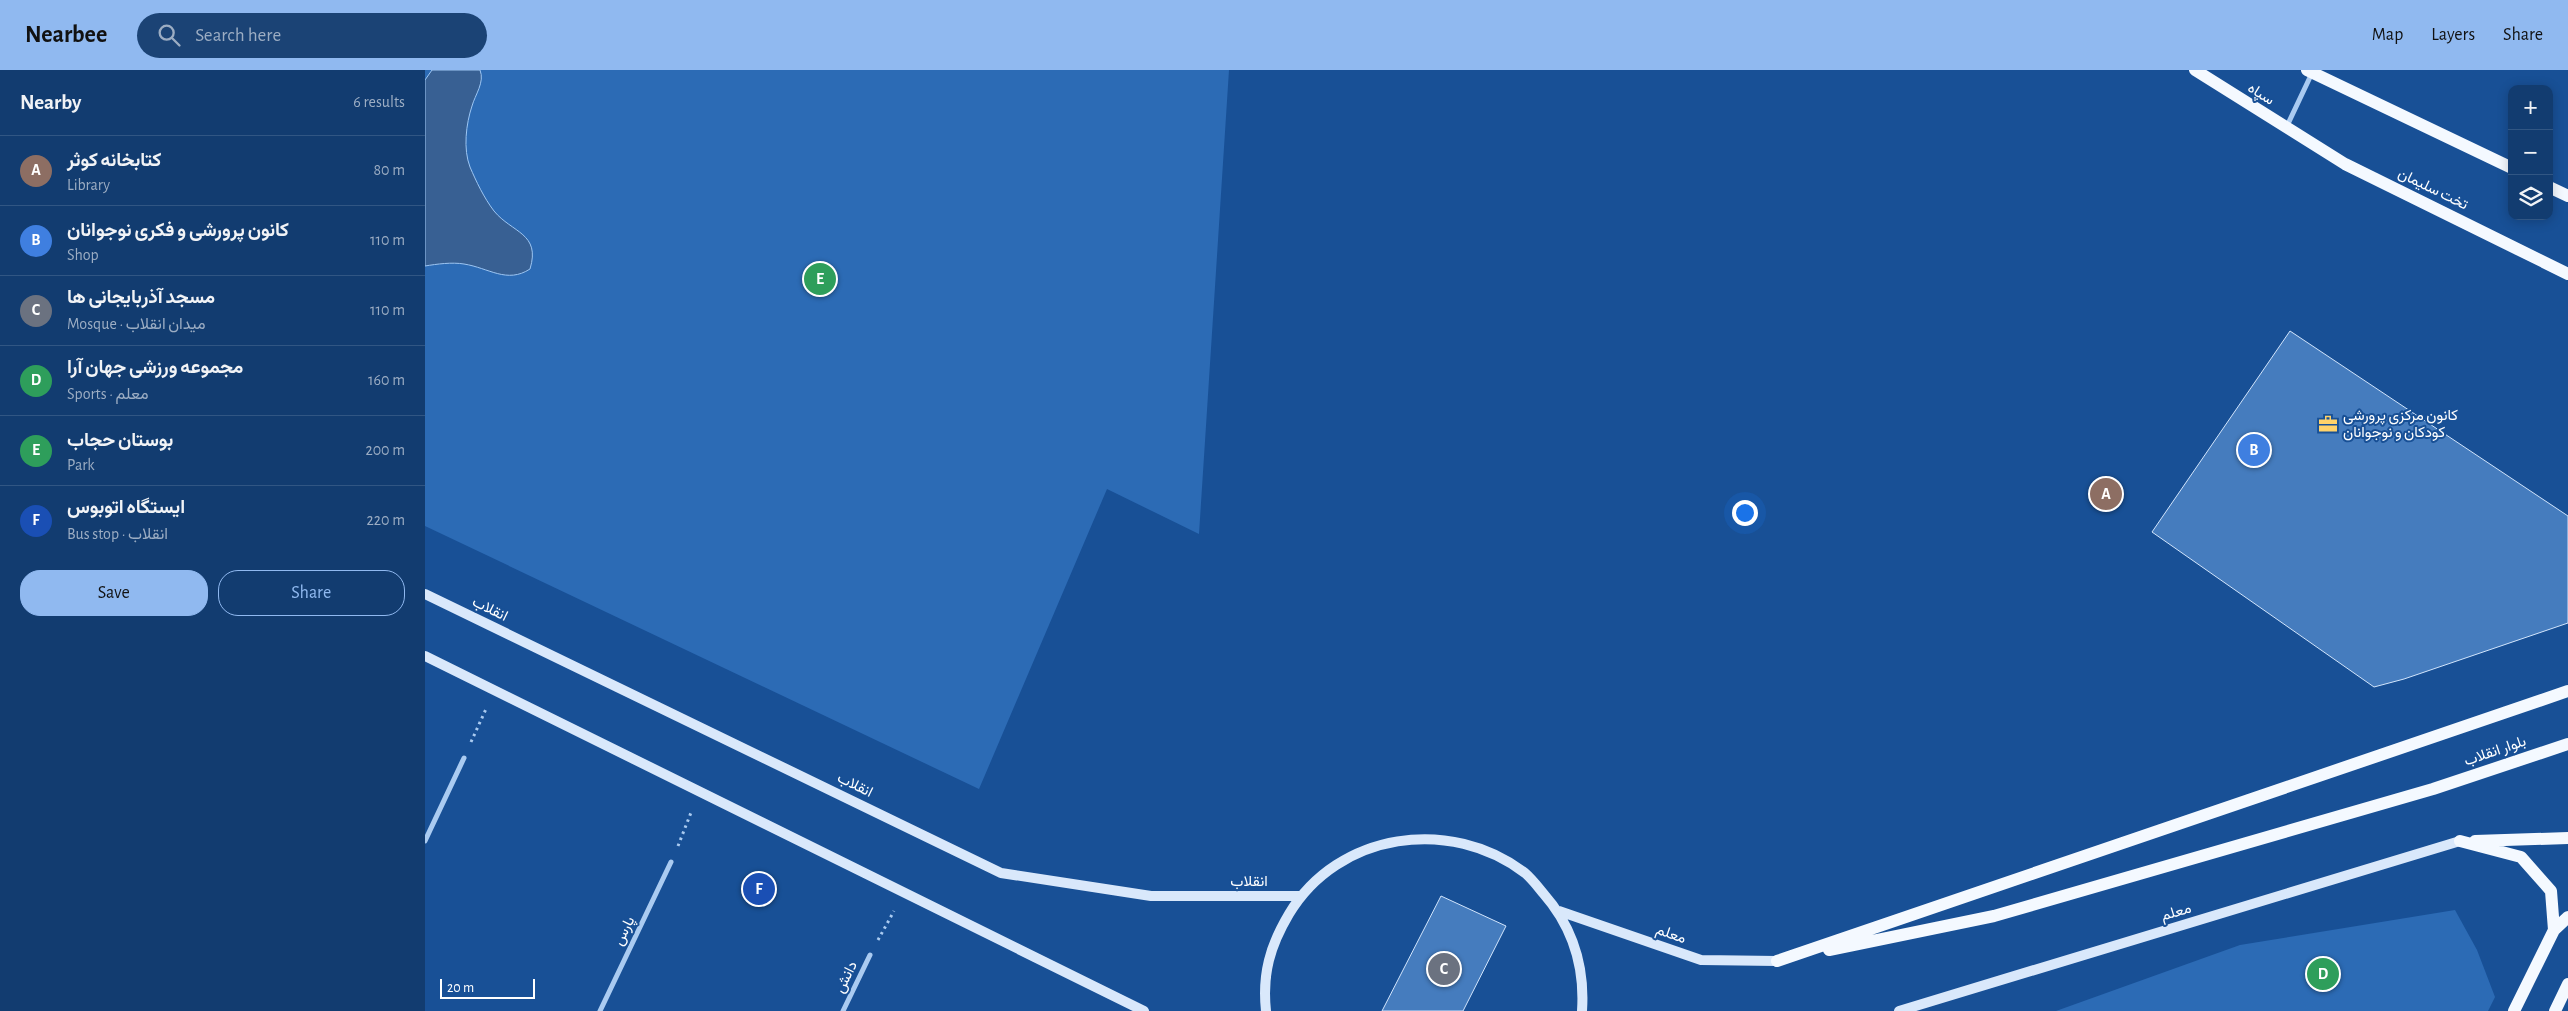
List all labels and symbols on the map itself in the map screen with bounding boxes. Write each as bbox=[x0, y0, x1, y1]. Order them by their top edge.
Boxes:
street label: سپاه bbox=[2244, 80, 2277, 110]
street label: تخت سلیمان bbox=[2395, 166, 2471, 213]
pin: E bbox=[804, 260, 836, 298]
place label: کانون مرکزی پرورشی کودکان و نوجوانان bbox=[2343, 408, 2458, 441]
office icon: کانون مرکزی پرورشی کودکان و نوجوانان bbox=[2317, 413, 2339, 435]
pin: B bbox=[2238, 431, 2270, 469]
pin: A bbox=[2090, 475, 2122, 513]
your location bbox=[1732, 500, 1758, 526]
street label: انقلاب bbox=[469, 594, 510, 625]
street label: بلوار انقلاب bbox=[2462, 733, 2528, 770]
street label: انقلاب bbox=[834, 770, 875, 801]
pin: F bbox=[743, 870, 775, 908]
street label: انقلاب bbox=[1230, 874, 1268, 890]
street label: معلم bbox=[2159, 900, 2194, 926]
street label: پارس bbox=[611, 914, 639, 949]
street label: معلم bbox=[1653, 922, 1688, 948]
pin: C bbox=[1428, 950, 1460, 988]
pin: D bbox=[2307, 955, 2339, 993]
street label: دانش bbox=[832, 959, 862, 996]
scale bar bbox=[440, 976, 535, 999]

